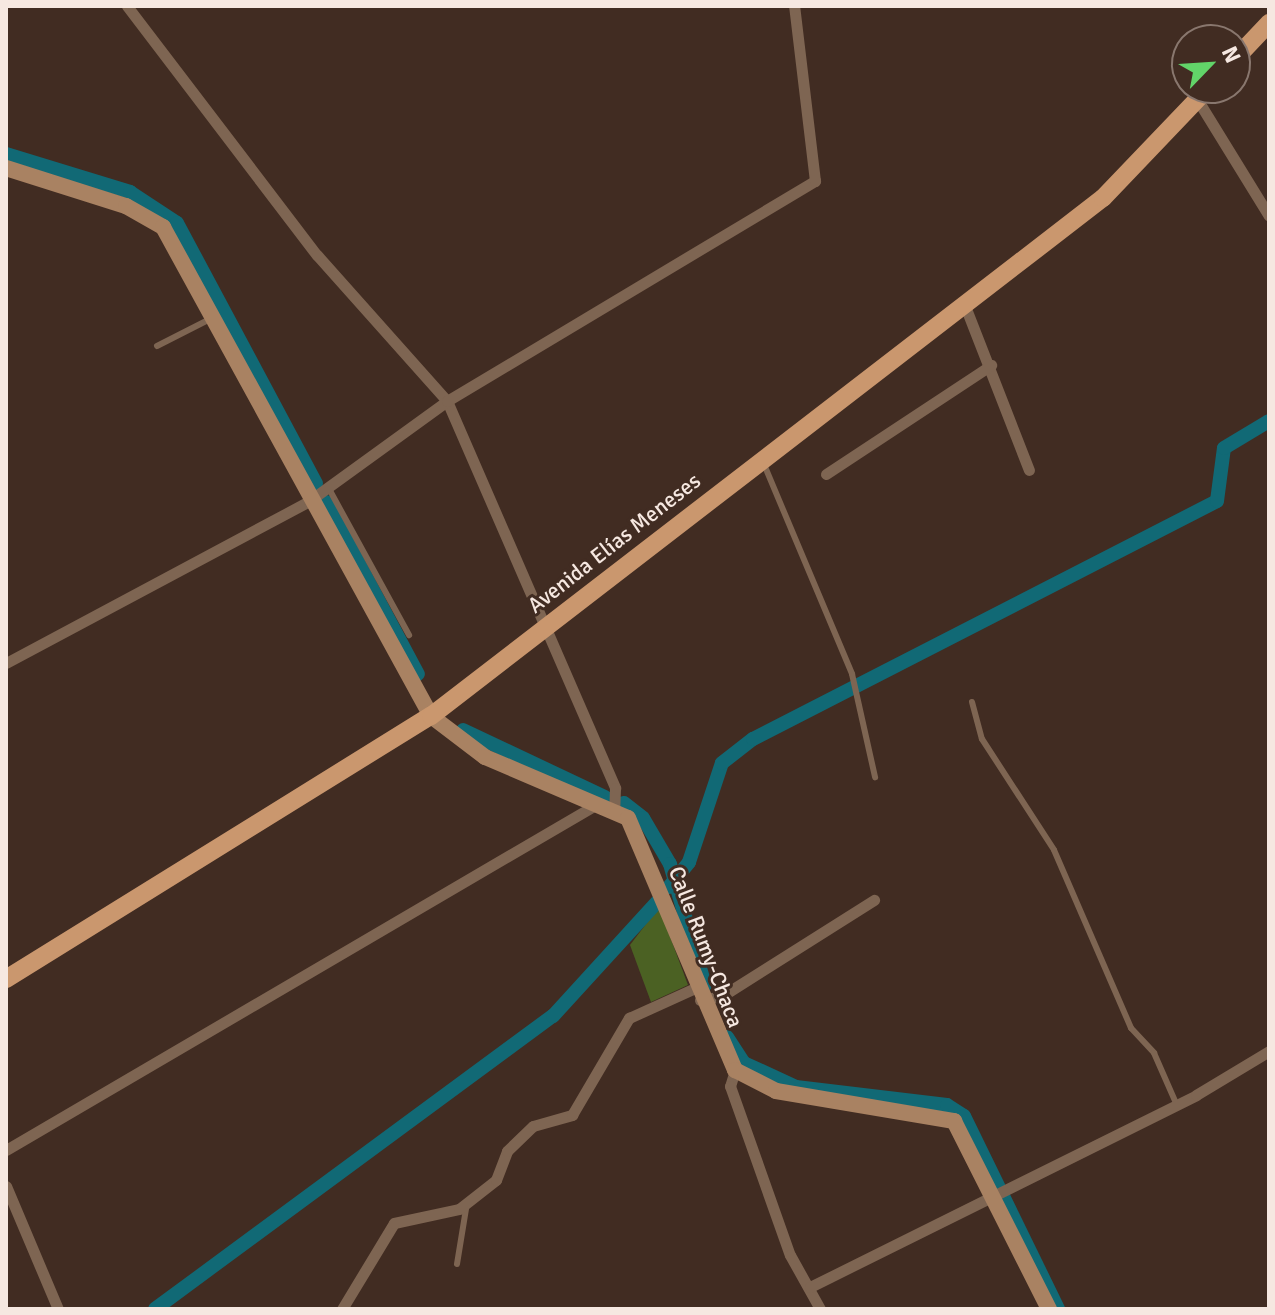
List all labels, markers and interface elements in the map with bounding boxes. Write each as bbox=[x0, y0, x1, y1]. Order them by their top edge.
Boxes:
north arrow bbox=[1171, 24, 1251, 104]
text: N bbox=[1216, 42, 1247, 67]
street label: Avenida Elías Meneses bbox=[522, 467, 706, 619]
street label: Calle Rumy-Chaca bbox=[663, 863, 749, 1031]

